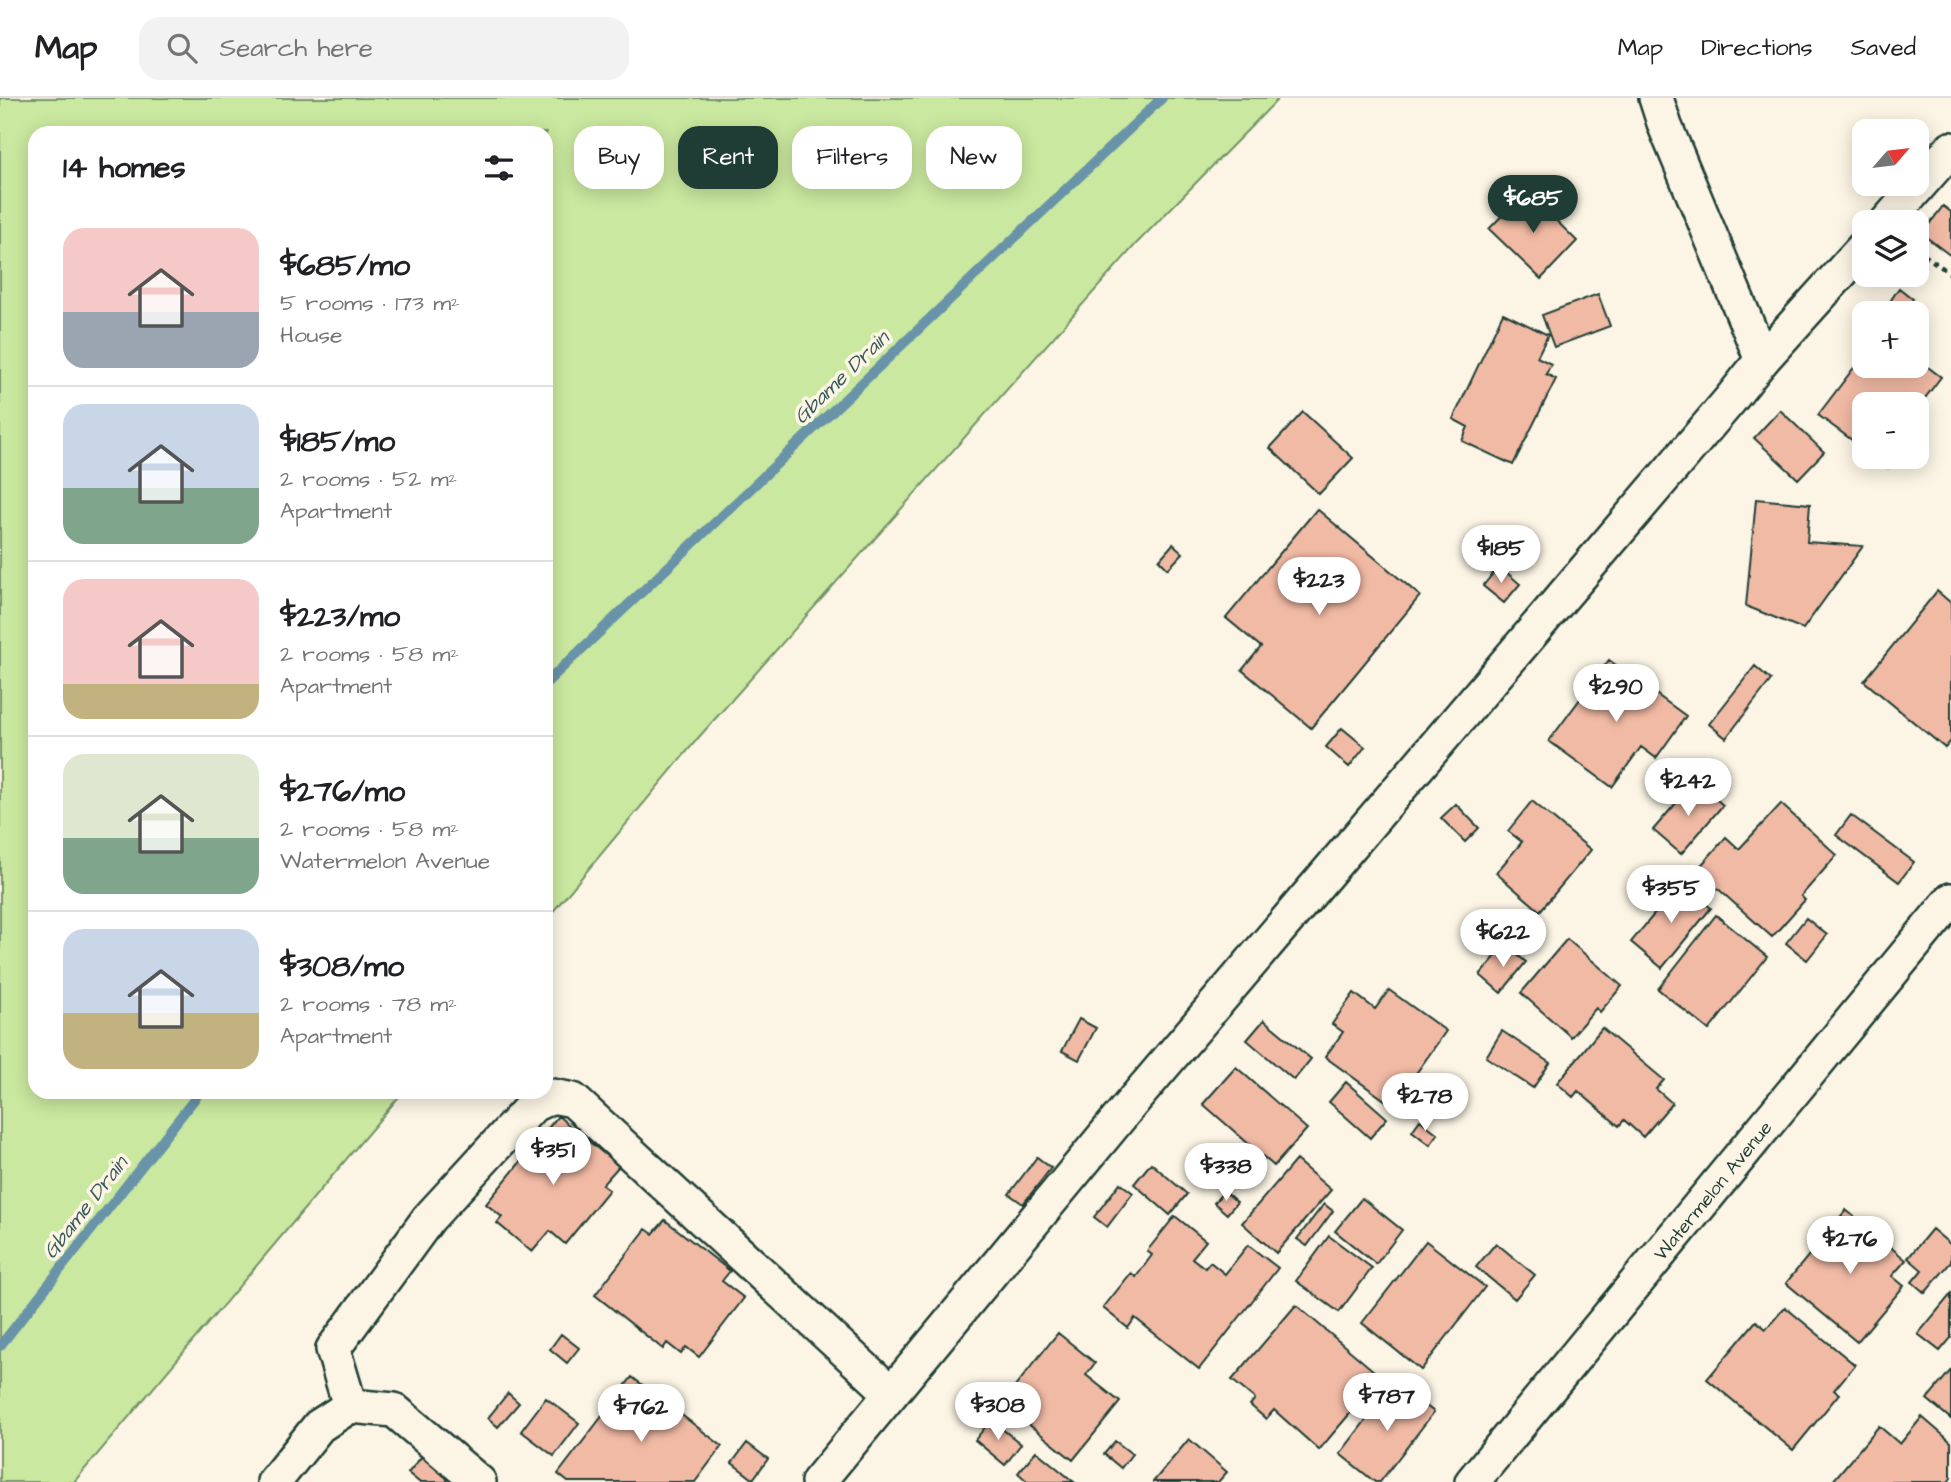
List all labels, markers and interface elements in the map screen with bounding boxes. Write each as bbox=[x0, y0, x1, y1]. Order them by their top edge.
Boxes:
search box bbox=[139, 17, 629, 80]
text: Map bbox=[35, 25, 97, 71]
icon: search bbox=[163, 29, 201, 67]
text: Search here bbox=[219, 30, 373, 66]
text: Map bbox=[1618, 31, 1663, 65]
text: Directions bbox=[1701, 31, 1813, 65]
text: Saved bbox=[1851, 31, 1916, 65]
north arrow bbox=[1852, 119, 1928, 196]
map controls bbox=[1852, 119, 1929, 469]
chip: Buy bbox=[574, 126, 664, 189]
chip: Rent bbox=[678, 126, 778, 189]
chip: Filters bbox=[792, 126, 912, 189]
chip: New bbox=[926, 126, 1022, 189]
text: 14 homes bbox=[63, 147, 186, 189]
icon: filters bbox=[480, 149, 518, 187]
pin: $685 bbox=[1492, 176, 1574, 235]
text: $685 bbox=[1504, 182, 1562, 214]
button: layers bbox=[1852, 210, 1929, 287]
text: $685/mo bbox=[280, 245, 410, 287]
icon: home bbox=[119, 256, 203, 340]
text: 5 rooms · 173 m² bbox=[280, 287, 460, 319]
button: + bbox=[1852, 301, 1929, 378]
text: House bbox=[280, 319, 343, 351]
water label: Gbame Drain bbox=[787, 323, 897, 430]
button: − bbox=[1852, 392, 1929, 469]
text: $185/mo bbox=[280, 421, 395, 463]
icon: home bbox=[119, 432, 203, 516]
text: 2 rooms · 52 m² bbox=[280, 463, 457, 495]
text: Apartment bbox=[280, 495, 392, 527]
pin: $185 bbox=[1460, 526, 1542, 585]
text: $185 bbox=[1478, 532, 1524, 564]
pin: $223 bbox=[1278, 558, 1360, 617]
text: $223 bbox=[1294, 564, 1344, 596]
text: $223/mo bbox=[280, 596, 400, 638]
icon: home bbox=[119, 607, 203, 691]
text: 2 rooms · 58 m² bbox=[280, 638, 459, 670]
pin: $290 bbox=[1575, 664, 1657, 724]
text: Apartment bbox=[280, 670, 392, 702]
text: $290 bbox=[1589, 671, 1643, 703]
pin: $242 bbox=[1647, 758, 1729, 818]
text: $242 bbox=[1661, 765, 1715, 797]
text: $276/mo bbox=[280, 771, 405, 813]
icon: home bbox=[119, 782, 203, 866]
text: 2 rooms · 58 m² bbox=[280, 813, 459, 845]
text: Watermelon Avenue bbox=[280, 845, 490, 877]
pin: $355 bbox=[1630, 866, 1712, 925]
text: $355 bbox=[1642, 872, 1700, 904]
pin: $622 bbox=[1462, 910, 1544, 969]
text: $622 bbox=[1476, 916, 1530, 948]
text: $308/mo bbox=[280, 946, 404, 988]
icon: home bbox=[119, 957, 203, 1041]
text: 2 rooms · 78 m² bbox=[280, 988, 457, 1020]
text: Apartment bbox=[280, 1020, 392, 1052]
pin: $278 bbox=[1384, 1074, 1466, 1133]
text: $278 bbox=[1397, 1080, 1453, 1112]
street label: Watermelon Avenue bbox=[1648, 1115, 1779, 1267]
pin: $351 bbox=[512, 1128, 594, 1187]
text: $351 bbox=[531, 1134, 575, 1166]
pin: $338 bbox=[1185, 1144, 1267, 1203]
water label: Gbame Drain bbox=[36, 1149, 136, 1265]
text: $338 bbox=[1200, 1150, 1252, 1182]
pin: $276 bbox=[1809, 1216, 1891, 1276]
text: $276 bbox=[1823, 1223, 1877, 1255]
pin: $787 bbox=[1346, 1374, 1428, 1433]
text: $787 bbox=[1359, 1380, 1415, 1412]
pin: $308 bbox=[957, 1382, 1039, 1442]
pin: $762 bbox=[600, 1384, 682, 1444]
text: $308 bbox=[971, 1389, 1025, 1421]
text: $762 bbox=[614, 1391, 668, 1423]

